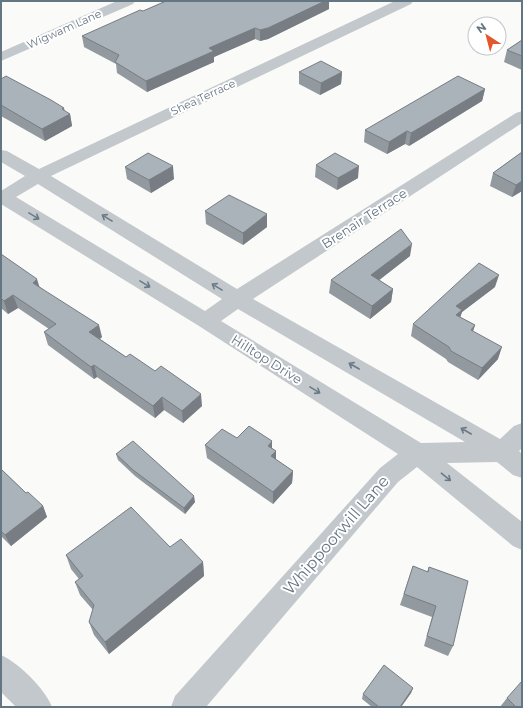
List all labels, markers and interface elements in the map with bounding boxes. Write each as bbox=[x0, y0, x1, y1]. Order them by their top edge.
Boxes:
street label: Wigwam Lane bbox=[25, 6, 104, 52]
north arrow bbox=[467, 16, 507, 56]
text: N bbox=[473, 20, 489, 36]
street label: Shea Terrace bbox=[168, 76, 238, 118]
street label: Brenair Terrace bbox=[318, 184, 410, 252]
one-way arrow bbox=[28, 213, 40, 221]
one-way arrow bbox=[101, 214, 113, 222]
one-way arrow bbox=[139, 280, 150, 288]
one-way arrow bbox=[212, 283, 223, 291]
street label: Hilltop Drive bbox=[229, 331, 305, 387]
one-way arrow bbox=[348, 362, 360, 370]
one-way arrow bbox=[309, 386, 321, 394]
one-way arrow bbox=[460, 427, 472, 435]
street label: Whippoorwill Lane bbox=[279, 472, 393, 598]
one-way arrow bbox=[441, 473, 452, 482]

